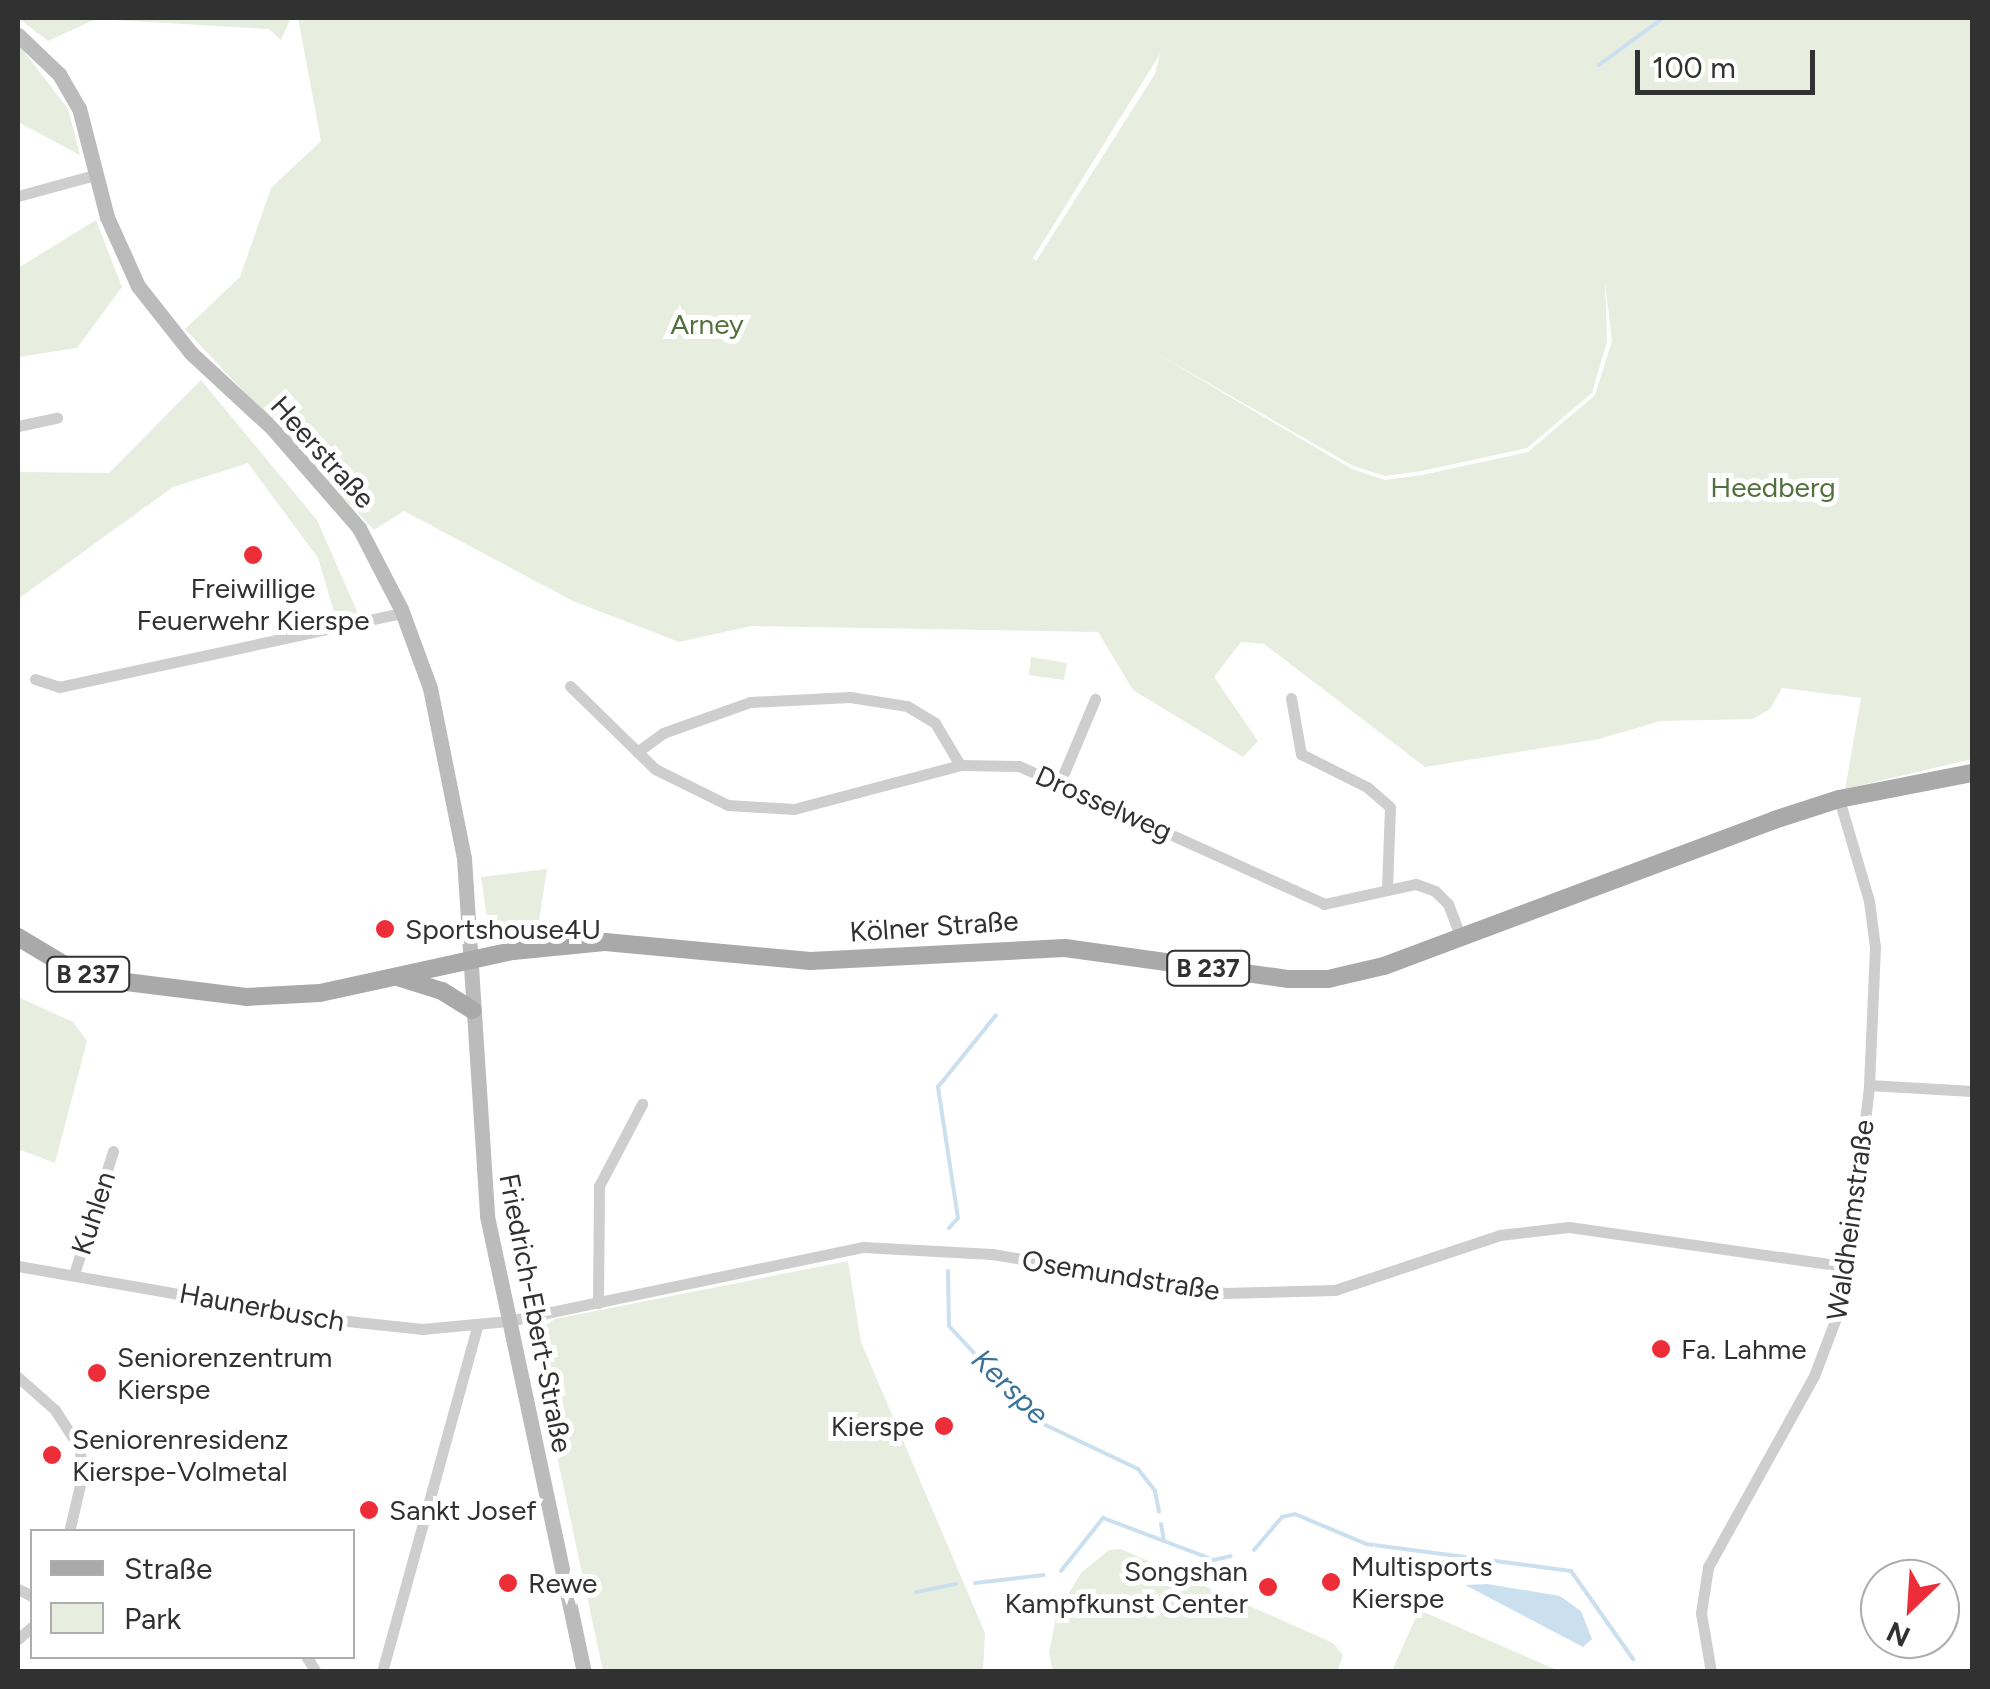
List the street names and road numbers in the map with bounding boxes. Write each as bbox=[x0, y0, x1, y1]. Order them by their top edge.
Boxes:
street label: Heerstraße bbox=[264, 389, 382, 515]
street label: Drosselweg bbox=[1031, 758, 1177, 848]
street label: Kölner Straße bbox=[848, 903, 1020, 949]
road number: B 237 bbox=[1166, 948, 1250, 988]
road number: B 237 bbox=[46, 954, 130, 994]
street label: Waldheimstraße bbox=[1819, 1118, 1881, 1322]
street label: Kuhlen bbox=[64, 1167, 122, 1259]
street label: Friedrich-Ebert-Straße bbox=[492, 1171, 580, 1455]
street label: Osemundstraße bbox=[1020, 1243, 1222, 1307]
street label: Haunerbusch bbox=[177, 1276, 347, 1338]

